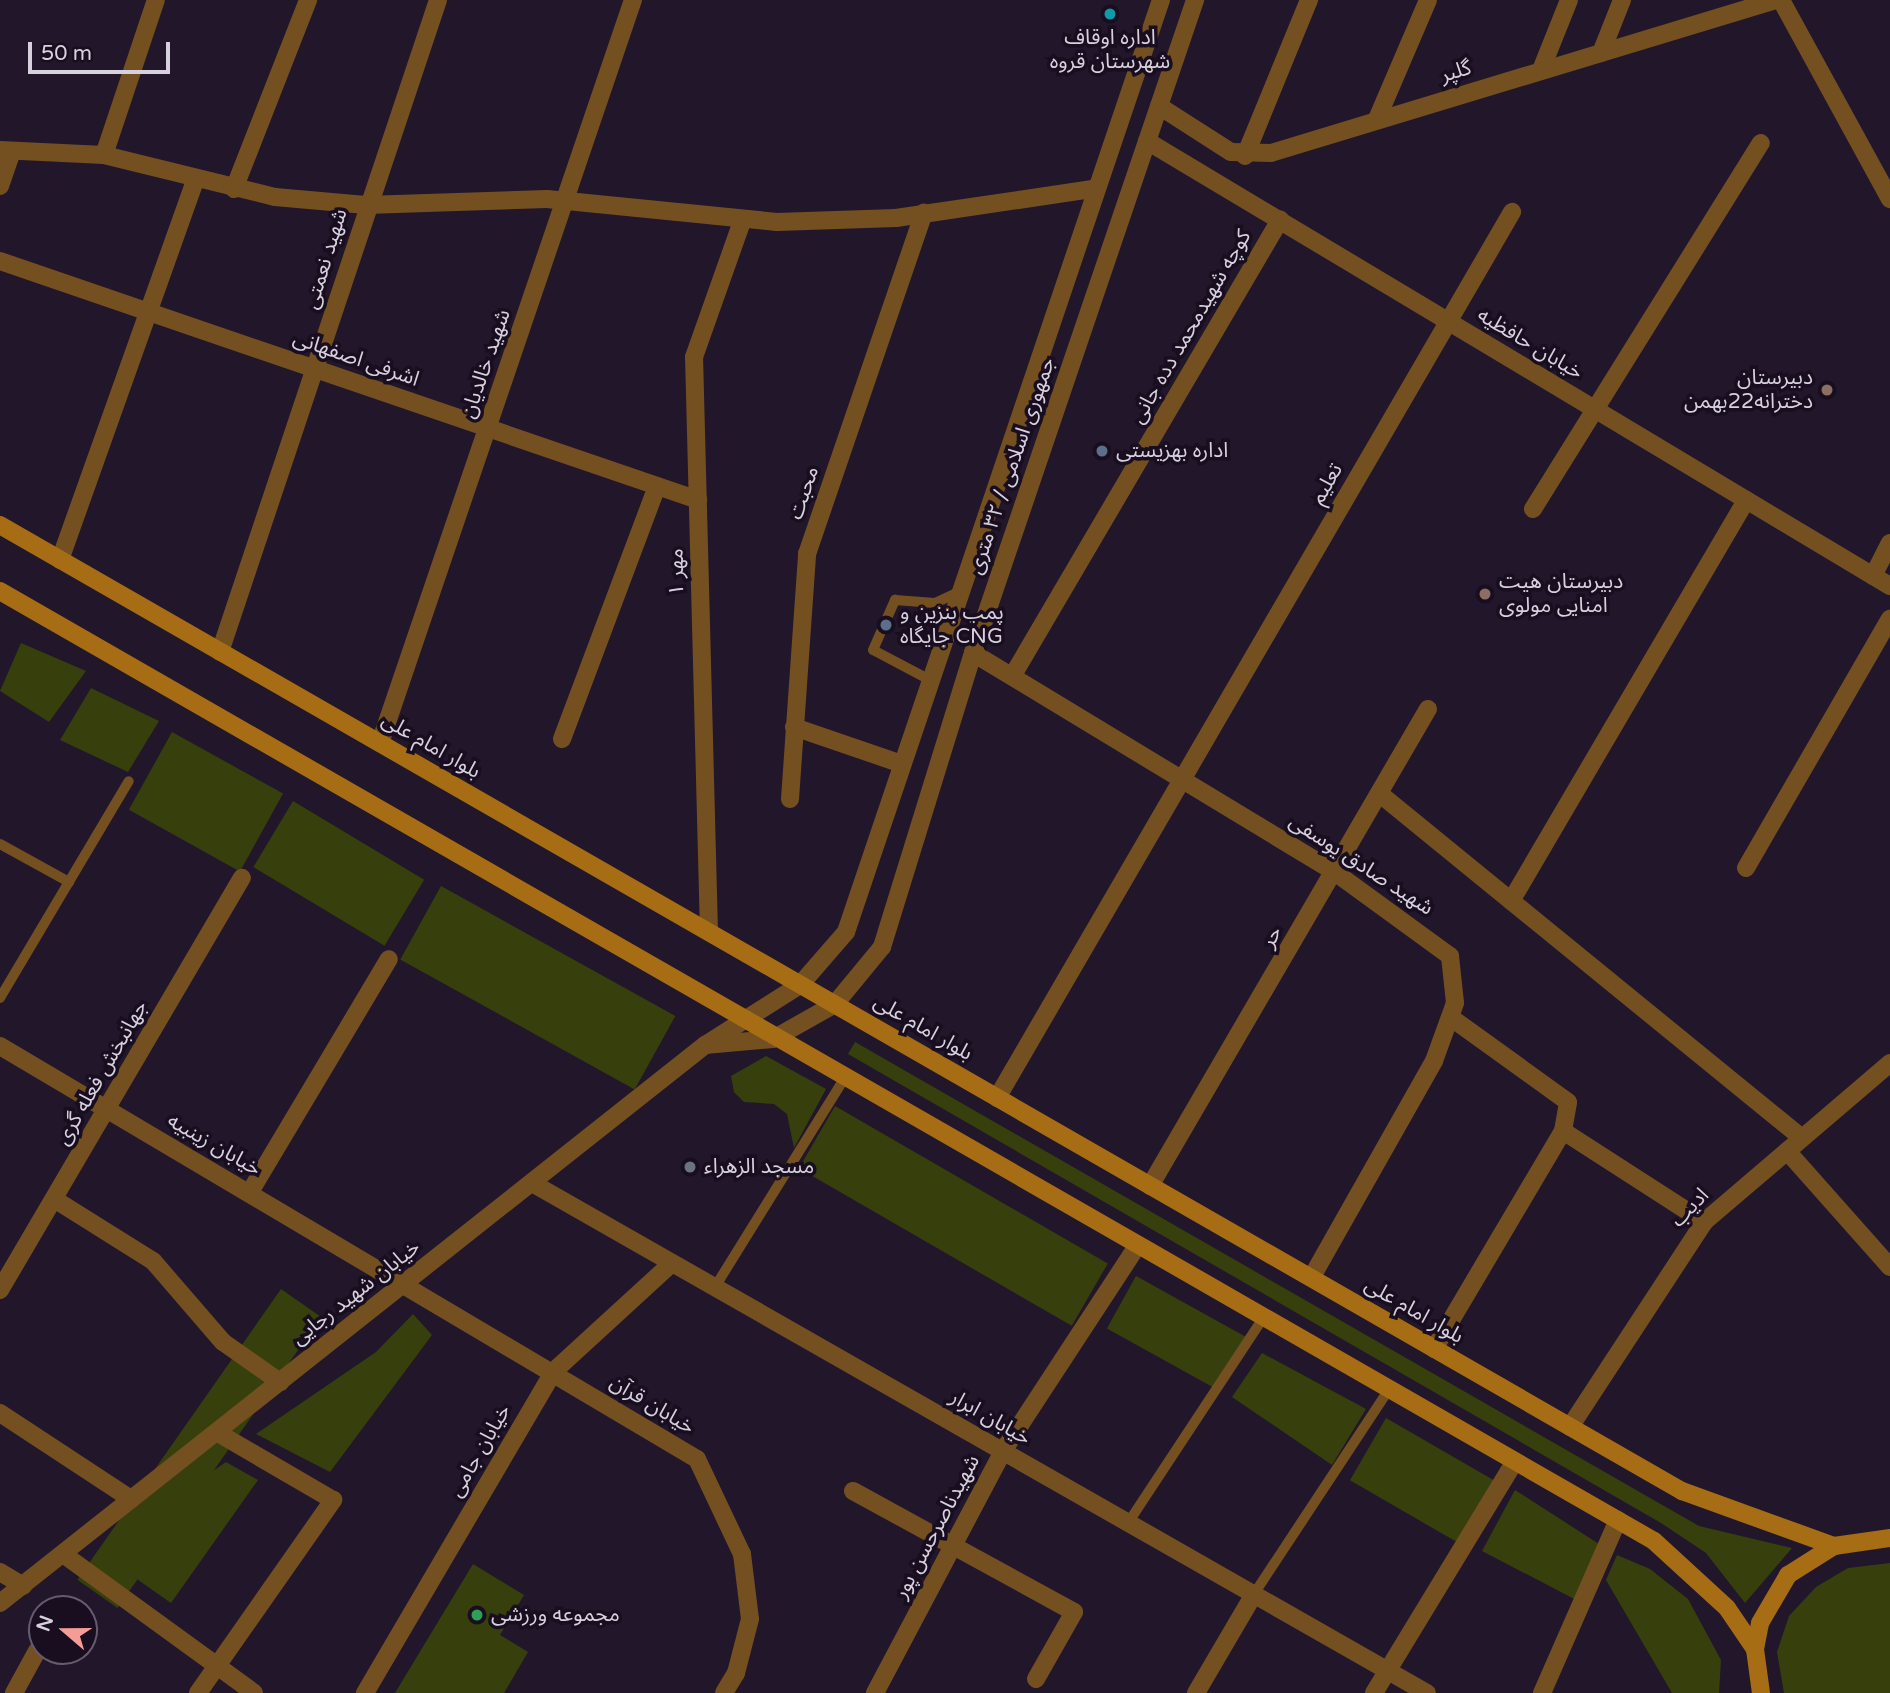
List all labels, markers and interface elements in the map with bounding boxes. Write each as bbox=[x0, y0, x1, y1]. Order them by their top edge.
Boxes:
marker: اداره اوقاف شهرستان قروه bbox=[1102, 6, 1118, 22]
place label: اداره اوقاف شهرستان قروه bbox=[1050, 25, 1170, 75]
scale bar bbox=[32, 28, 173, 72]
text: 50 m bbox=[41, 41, 92, 66]
street label: گلپر bbox=[1437, 55, 1475, 89]
street label: شهید نعمتی bbox=[299, 206, 353, 312]
street label: کوچه شهیدمحمد دده جانی bbox=[1125, 226, 1257, 428]
street label: خیابان حافظیه bbox=[1473, 303, 1587, 385]
street label: شهید خالدیان bbox=[456, 306, 516, 422]
street label: اشرفی اصفهانی bbox=[290, 326, 422, 392]
street label: جمهوری اسلامی / ۳۲ متری bbox=[963, 354, 1061, 578]
place label: دبیرستان دخترانه22بهمن bbox=[1684, 365, 1813, 415]
marker: دبیرستان دخترانه22بهمن bbox=[1819, 382, 1835, 398]
place label: اداره بهزیستی bbox=[1116, 438, 1228, 464]
marker: اداره بهزیستی bbox=[1094, 443, 1110, 459]
street label: تعلیم bbox=[1305, 459, 1349, 509]
street label: محبت bbox=[783, 463, 825, 523]
street label: مهر ۱ bbox=[664, 548, 690, 596]
place label: دبیرستان هیت امنایی مولوی bbox=[1499, 569, 1623, 619]
marker: دبیرستان هیت امنایی مولوی bbox=[1477, 586, 1493, 602]
place label: پمپ بنزین و جایگاه CNG bbox=[900, 600, 1004, 650]
marker: پمپ بنزین و جایگاه CNG bbox=[878, 617, 894, 633]
street label: بلوار امام علی bbox=[377, 708, 485, 784]
street label: شهید صادق یوسفی bbox=[1284, 809, 1438, 921]
street label: حر bbox=[1256, 922, 1288, 952]
street label: بلوار امام علی bbox=[869, 990, 977, 1066]
street label: جهانبخش فعله گری bbox=[50, 996, 154, 1150]
street label: خیابان زینبیه bbox=[163, 1108, 265, 1182]
place label: مسجد الزهراء bbox=[704, 1154, 814, 1180]
marker: مسجد الزهراء bbox=[682, 1159, 698, 1175]
street label: ادیب bbox=[1666, 1183, 1714, 1233]
street label: خیابان شهید رجایی bbox=[287, 1235, 425, 1351]
street label: بلوار امام علی bbox=[1360, 1273, 1468, 1349]
street label: خیابان قرآن bbox=[605, 1370, 699, 1440]
street label: خیابان ابرار bbox=[945, 1385, 1035, 1451]
street label: خیابان جامی bbox=[443, 1400, 517, 1502]
street label: شهیدناصرحسن پور bbox=[888, 1451, 986, 1603]
north arrow bbox=[28, 1595, 98, 1665]
place label: مجموعه ورزشی bbox=[491, 1602, 620, 1628]
marker: مجموعه ورزشی bbox=[469, 1607, 485, 1623]
text: N bbox=[32, 1613, 58, 1634]

